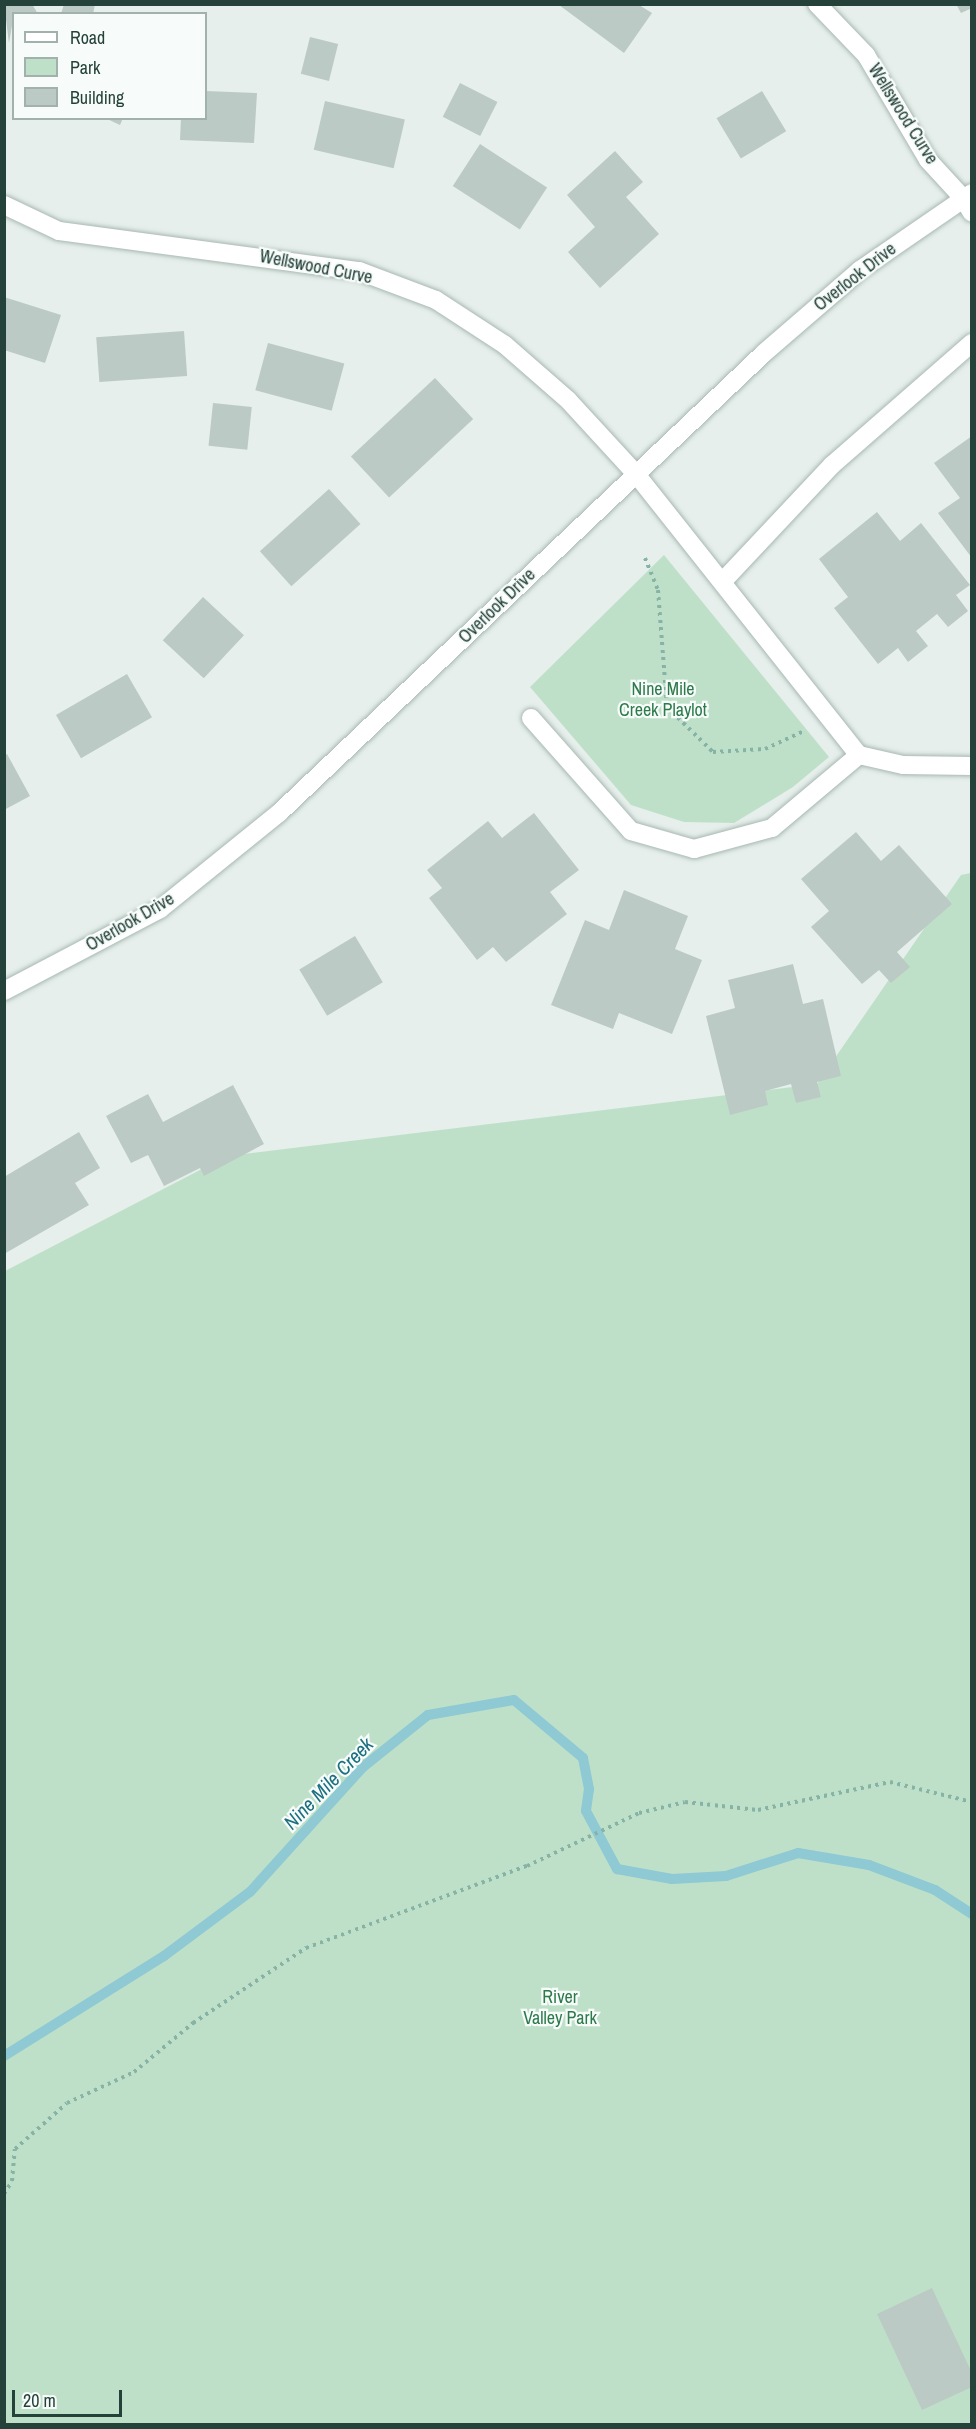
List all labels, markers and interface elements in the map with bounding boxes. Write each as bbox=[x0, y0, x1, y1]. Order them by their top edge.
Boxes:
legend bbox=[12, 12, 207, 120]
text: Road bbox=[70, 25, 105, 50]
text: Park bbox=[70, 55, 100, 80]
street label: Wellswood Curve bbox=[863, 60, 943, 168]
text: Building bbox=[70, 85, 124, 110]
street label: Overlook Drive bbox=[810, 238, 900, 316]
street label: Wellswood Curve bbox=[258, 245, 374, 289]
street label: Overlook Drive bbox=[454, 564, 540, 648]
park label: Nine Mile Creek Playlot bbox=[619, 679, 707, 722]
street label: Overlook Drive bbox=[82, 888, 178, 956]
water label: Nine Mile Creek bbox=[278, 1732, 378, 1834]
park label: River Valley Park bbox=[523, 1987, 597, 2030]
scale bar bbox=[15, 2378, 124, 2416]
text: 20 m bbox=[23, 2388, 56, 2413]

